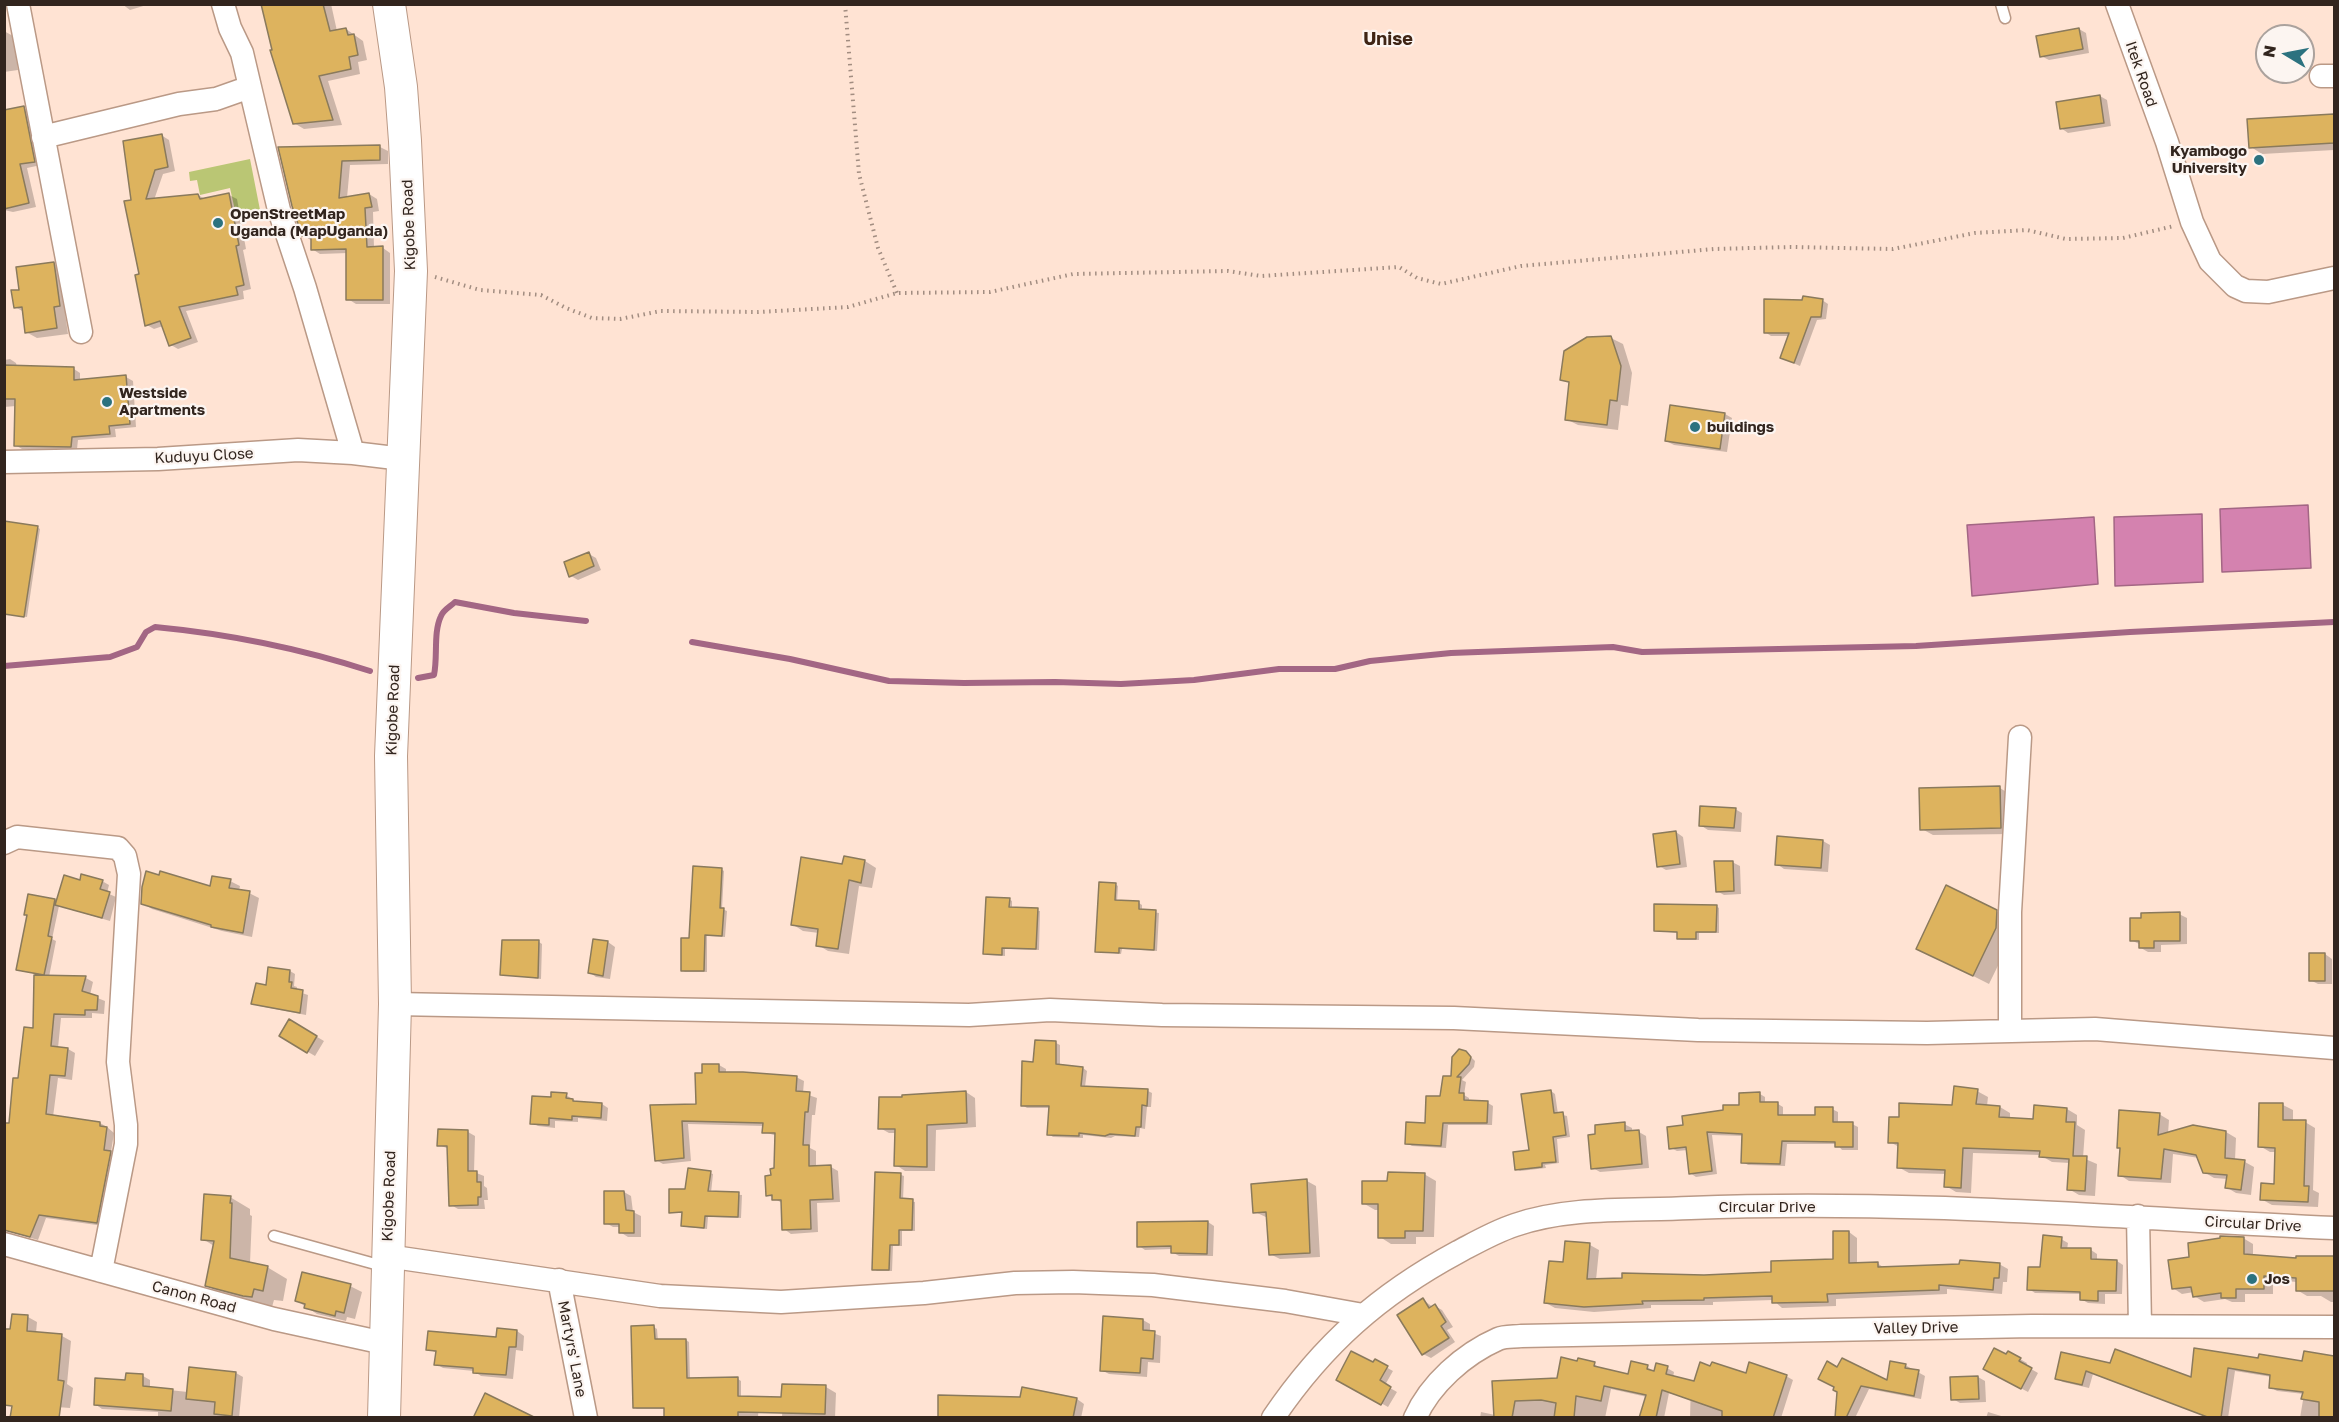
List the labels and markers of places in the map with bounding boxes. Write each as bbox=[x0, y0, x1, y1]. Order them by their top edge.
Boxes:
place label: Kyambogo University bbox=[2170, 142, 2247, 177]
marker: Kyambogo University bbox=[2252, 153, 2266, 167]
place label: OpenStreetMap Uganda (MapUganda) bbox=[230, 205, 388, 240]
marker: OpenStreetMap Uganda (MapUganda) bbox=[211, 216, 225, 230]
place label: Westside Apartments bbox=[119, 384, 205, 419]
marker: Westside Apartments bbox=[100, 395, 114, 409]
place label: buildings bbox=[1707, 418, 1774, 436]
marker: buildings bbox=[1688, 420, 1702, 434]
place label: Jos bbox=[2264, 1270, 2290, 1288]
marker: Jos bbox=[2245, 1272, 2259, 1286]

